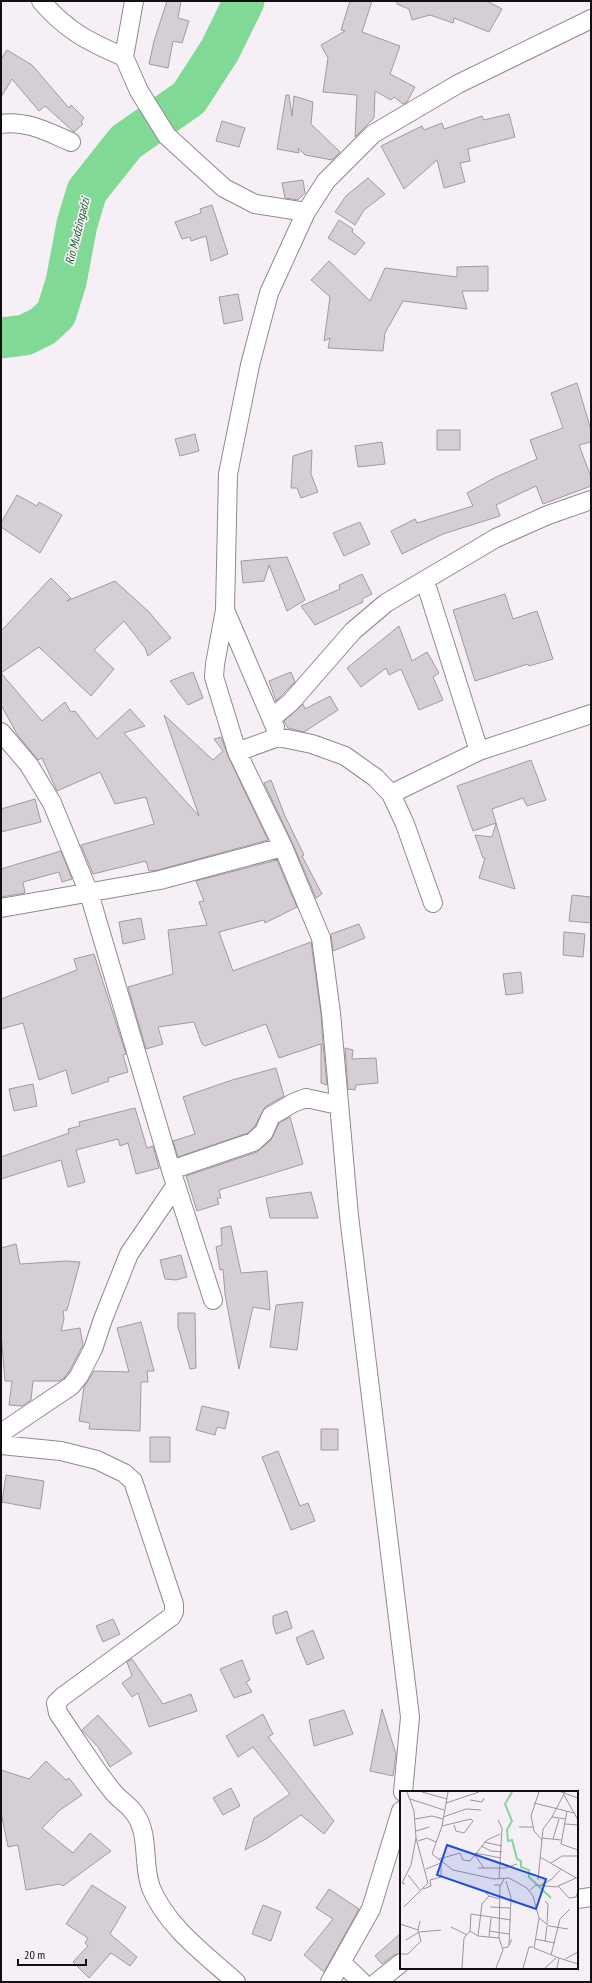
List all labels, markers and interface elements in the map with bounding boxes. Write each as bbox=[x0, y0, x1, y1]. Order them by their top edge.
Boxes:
water label: Rio Mudzingadzi bbox=[61, 195, 93, 266]
inset map bbox=[400, 1791, 578, 1969]
scale bar bbox=[18, 1941, 86, 1967]
text: 20 m bbox=[24, 1947, 45, 1962]

